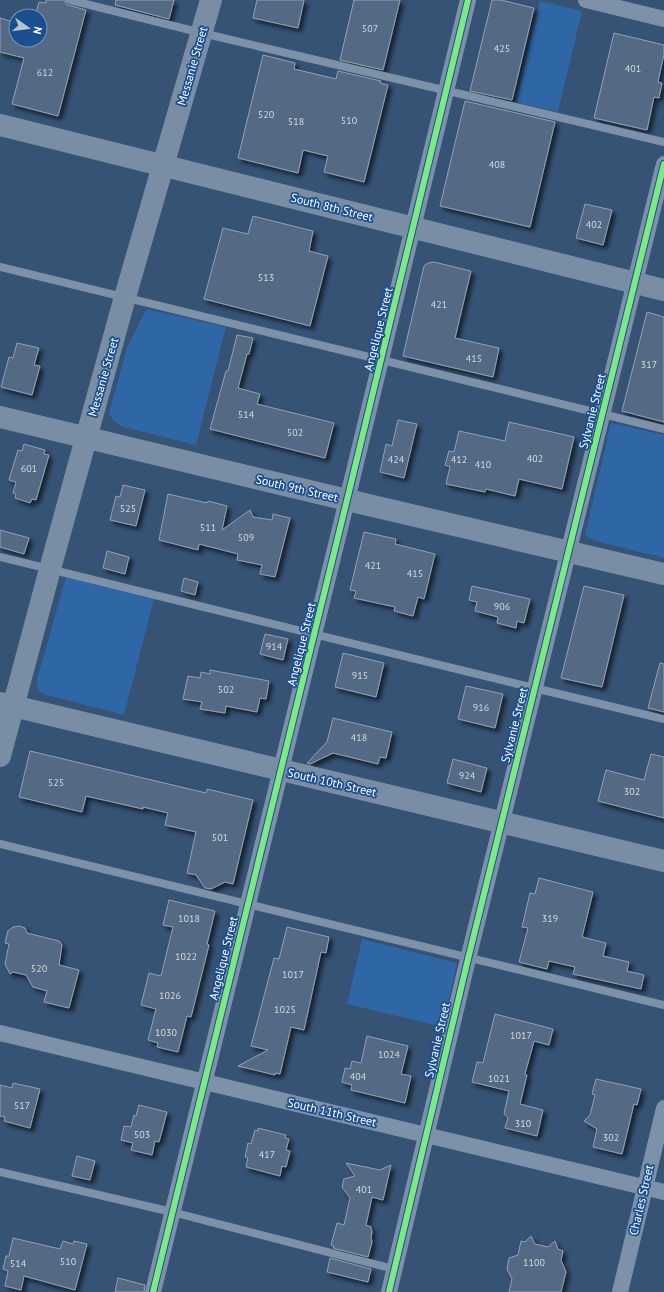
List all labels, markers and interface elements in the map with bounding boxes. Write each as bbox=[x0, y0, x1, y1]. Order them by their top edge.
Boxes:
north arrow bbox=[8, 8, 48, 48]
house number: 507 bbox=[362, 22, 378, 35]
text: N bbox=[30, 25, 45, 36]
street label: Messanie Street bbox=[174, 25, 210, 107]
house number: 425 bbox=[494, 42, 510, 55]
house number: 401 bbox=[625, 62, 641, 75]
house number: 612 bbox=[37, 66, 53, 79]
house number: 520 bbox=[258, 108, 275, 121]
house number: 510 bbox=[341, 114, 358, 127]
house number: 518 bbox=[288, 115, 304, 128]
house number: 408 bbox=[489, 158, 505, 171]
street label: South 8th Street bbox=[289, 190, 375, 224]
house number: 402 bbox=[586, 218, 602, 231]
house number: 513 bbox=[258, 271, 274, 284]
street label: Angelique Street bbox=[360, 286, 396, 372]
house number: 421 bbox=[431, 298, 447, 311]
street label: Messanie Street bbox=[85, 336, 121, 418]
house number: 415 bbox=[466, 352, 482, 365]
house number: 317 bbox=[641, 358, 657, 371]
street label: Sylvanie Street bbox=[575, 372, 609, 450]
house number: 514 bbox=[238, 408, 255, 421]
house number: 502 bbox=[287, 426, 303, 439]
house number: 402 bbox=[527, 452, 543, 465]
house number: 424 bbox=[388, 453, 405, 466]
house number: 412 bbox=[451, 453, 467, 466]
house number: 410 bbox=[475, 458, 492, 471]
house number: 601 bbox=[21, 462, 37, 475]
street label: South 9th Street bbox=[254, 471, 340, 505]
house number: 525 bbox=[120, 502, 136, 515]
house number: 511 bbox=[200, 521, 216, 534]
house number: 509 bbox=[238, 531, 254, 544]
house number: 421 bbox=[365, 559, 381, 572]
house number: 415 bbox=[407, 567, 423, 580]
house number: 906 bbox=[494, 600, 510, 613]
street label: Angelique Street bbox=[283, 601, 319, 687]
house number: 914 bbox=[266, 640, 283, 653]
house number: 915 bbox=[352, 669, 368, 682]
house number: 502 bbox=[218, 683, 234, 696]
street label: Sylvanie Street bbox=[497, 686, 531, 764]
house number: 916 bbox=[473, 701, 489, 714]
house number: 418 bbox=[351, 731, 367, 744]
street label: South 10th Street bbox=[286, 764, 378, 800]
house number: 924 bbox=[459, 769, 476, 782]
house number: 525 bbox=[48, 776, 64, 789]
house number: 302 bbox=[624, 785, 640, 798]
house number: 501 bbox=[212, 831, 228, 844]
house number: 1018 bbox=[178, 912, 200, 925]
house number: 319 bbox=[542, 912, 558, 925]
street label: Angelique Street bbox=[205, 915, 241, 1001]
house number: 1022 bbox=[175, 950, 197, 963]
house number: 520 bbox=[31, 962, 48, 975]
house number: 1017 bbox=[282, 968, 304, 981]
house number: 1026 bbox=[159, 989, 181, 1002]
street label: Sylvanie Street bbox=[421, 1001, 453, 1079]
house number: 1025 bbox=[274, 1003, 296, 1016]
house number: 1030 bbox=[155, 1026, 177, 1039]
house number: 1017 bbox=[510, 1029, 532, 1042]
house number: 1024 bbox=[378, 1048, 400, 1061]
house number: 404 bbox=[350, 1070, 367, 1083]
house number: 1021 bbox=[488, 1072, 510, 1085]
street label: South 11th Street bbox=[286, 1094, 378, 1130]
house number: 517 bbox=[14, 1099, 30, 1112]
house number: 310 bbox=[515, 1117, 532, 1130]
house number: 503 bbox=[134, 1128, 150, 1141]
house number: 302 bbox=[603, 1131, 619, 1144]
house number: 417 bbox=[259, 1148, 275, 1161]
street label: Charles Street bbox=[626, 1163, 656, 1237]
house number: 401 bbox=[356, 1183, 372, 1196]
house number: 510 bbox=[60, 1255, 77, 1268]
house number: 1100 bbox=[523, 1256, 545, 1269]
house number: 514 bbox=[10, 1257, 27, 1270]

